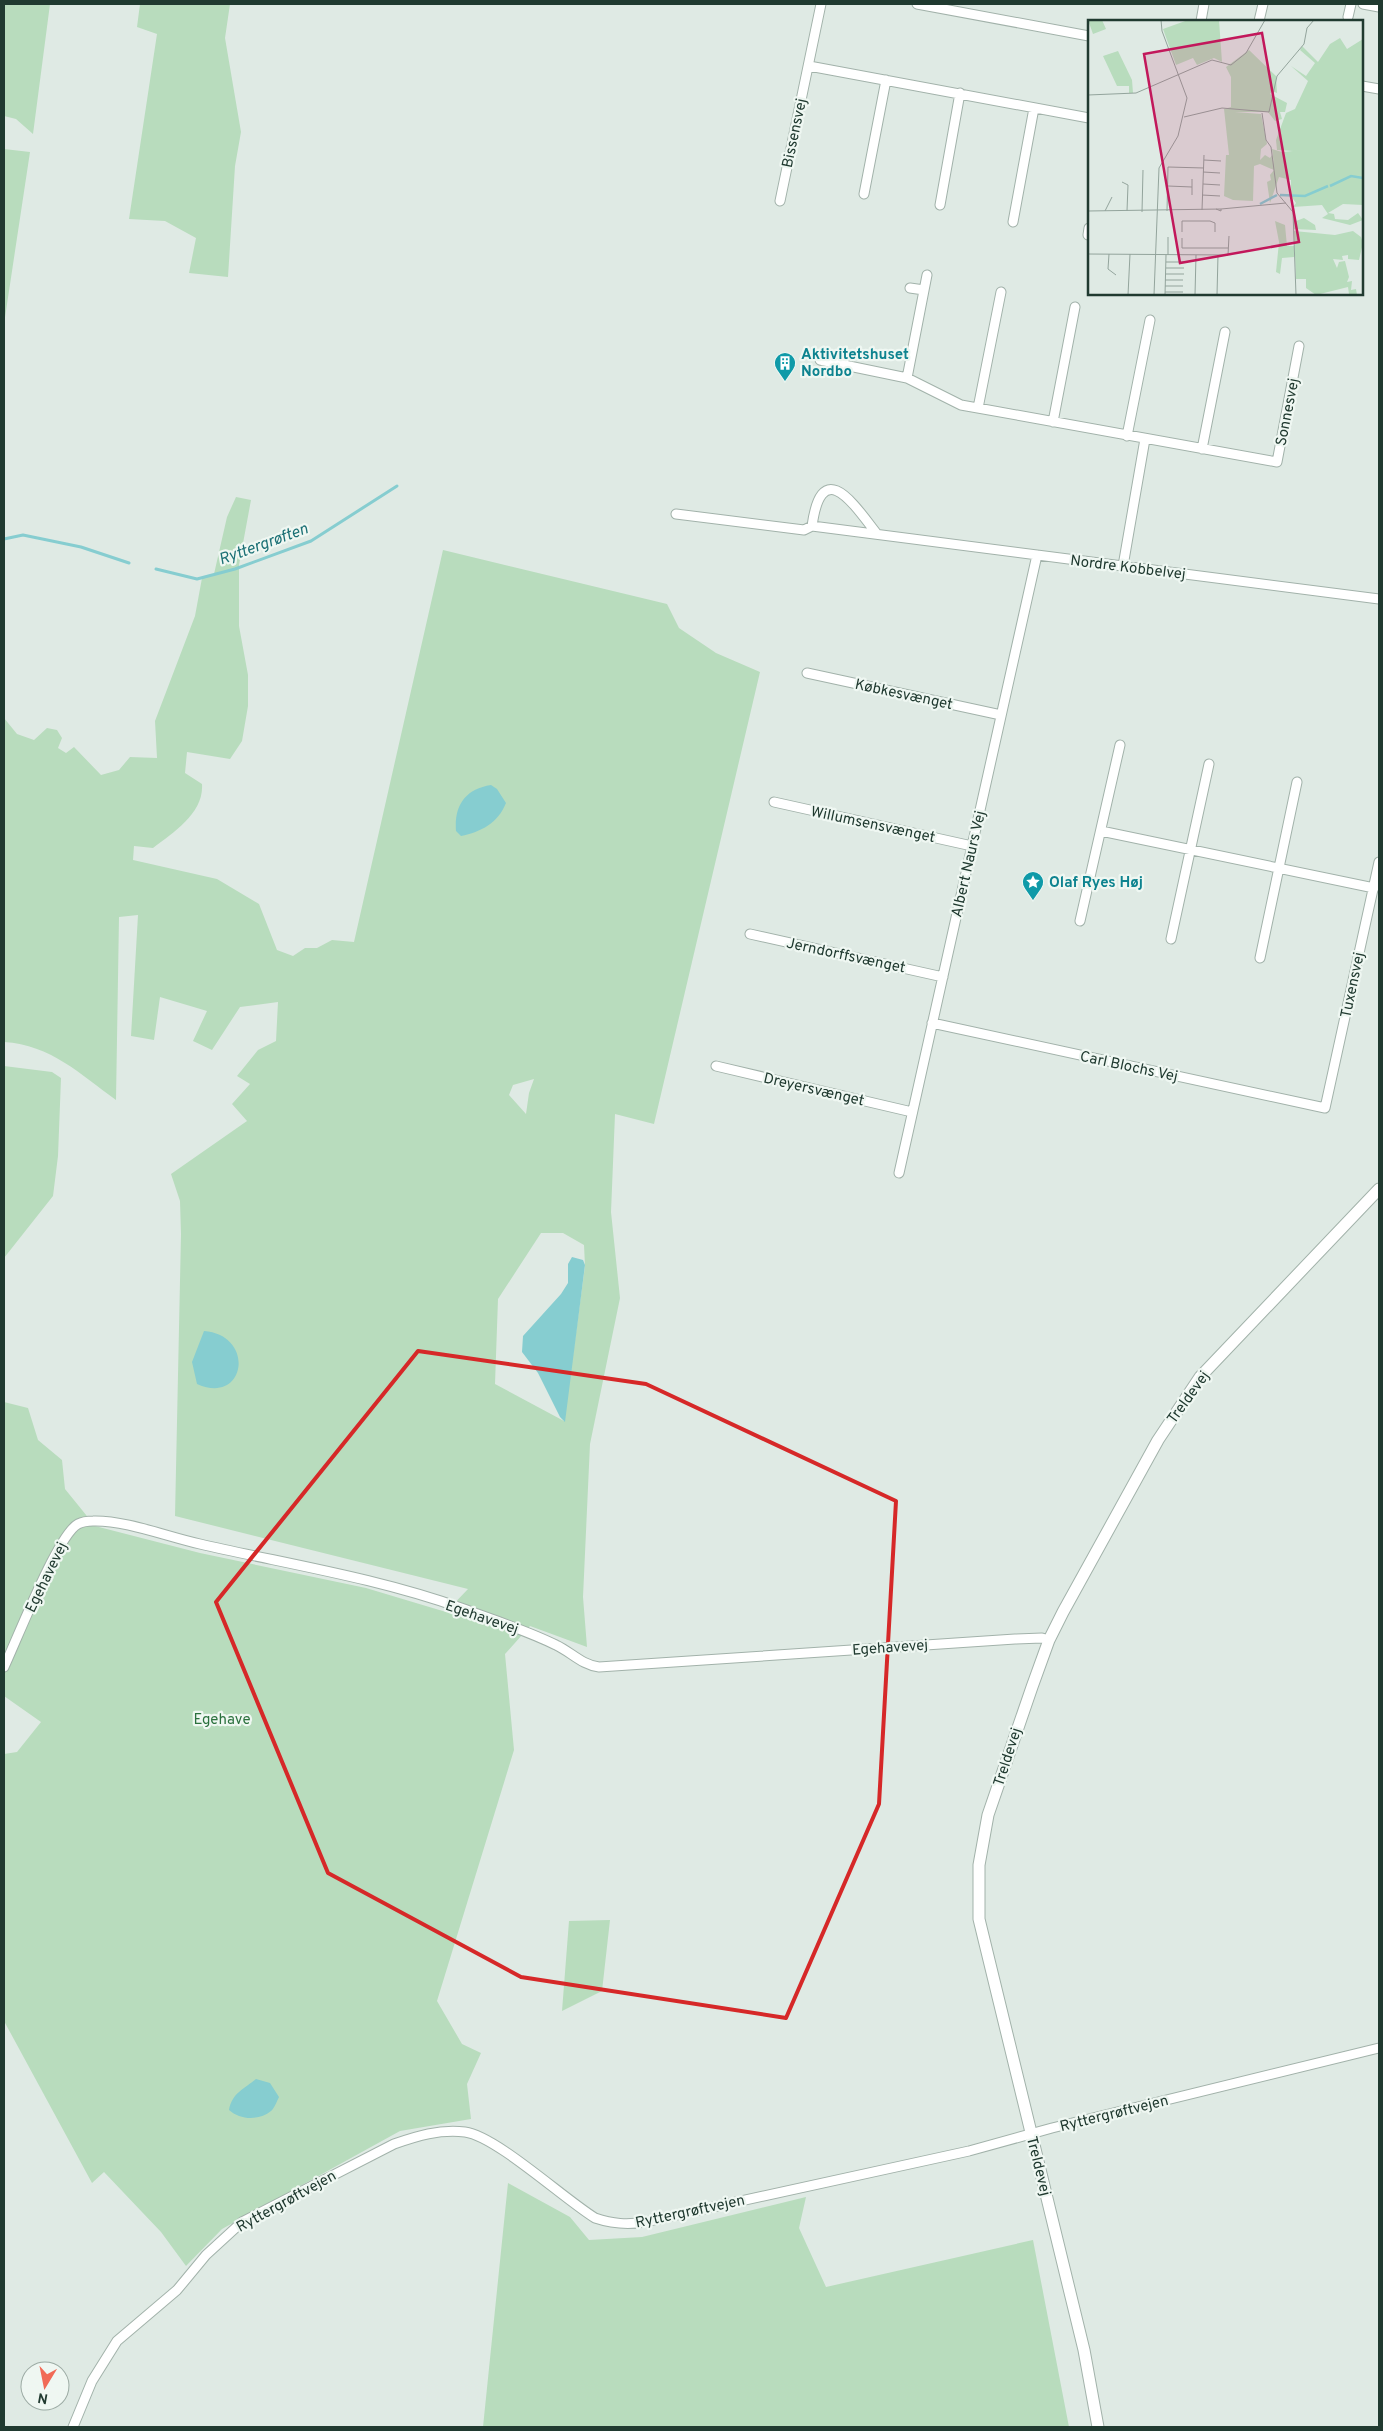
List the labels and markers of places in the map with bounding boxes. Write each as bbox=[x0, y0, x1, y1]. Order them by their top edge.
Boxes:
place label: Aktivitetshuset Nordbo bbox=[801, 346, 909, 382]
building icon: Aktivitetshuset Nordbo bbox=[773, 351, 797, 382]
place icon: Olaf Ryes Høj bbox=[1021, 870, 1045, 901]
place label: Olaf Ryes Høj bbox=[1049, 874, 1143, 893]

